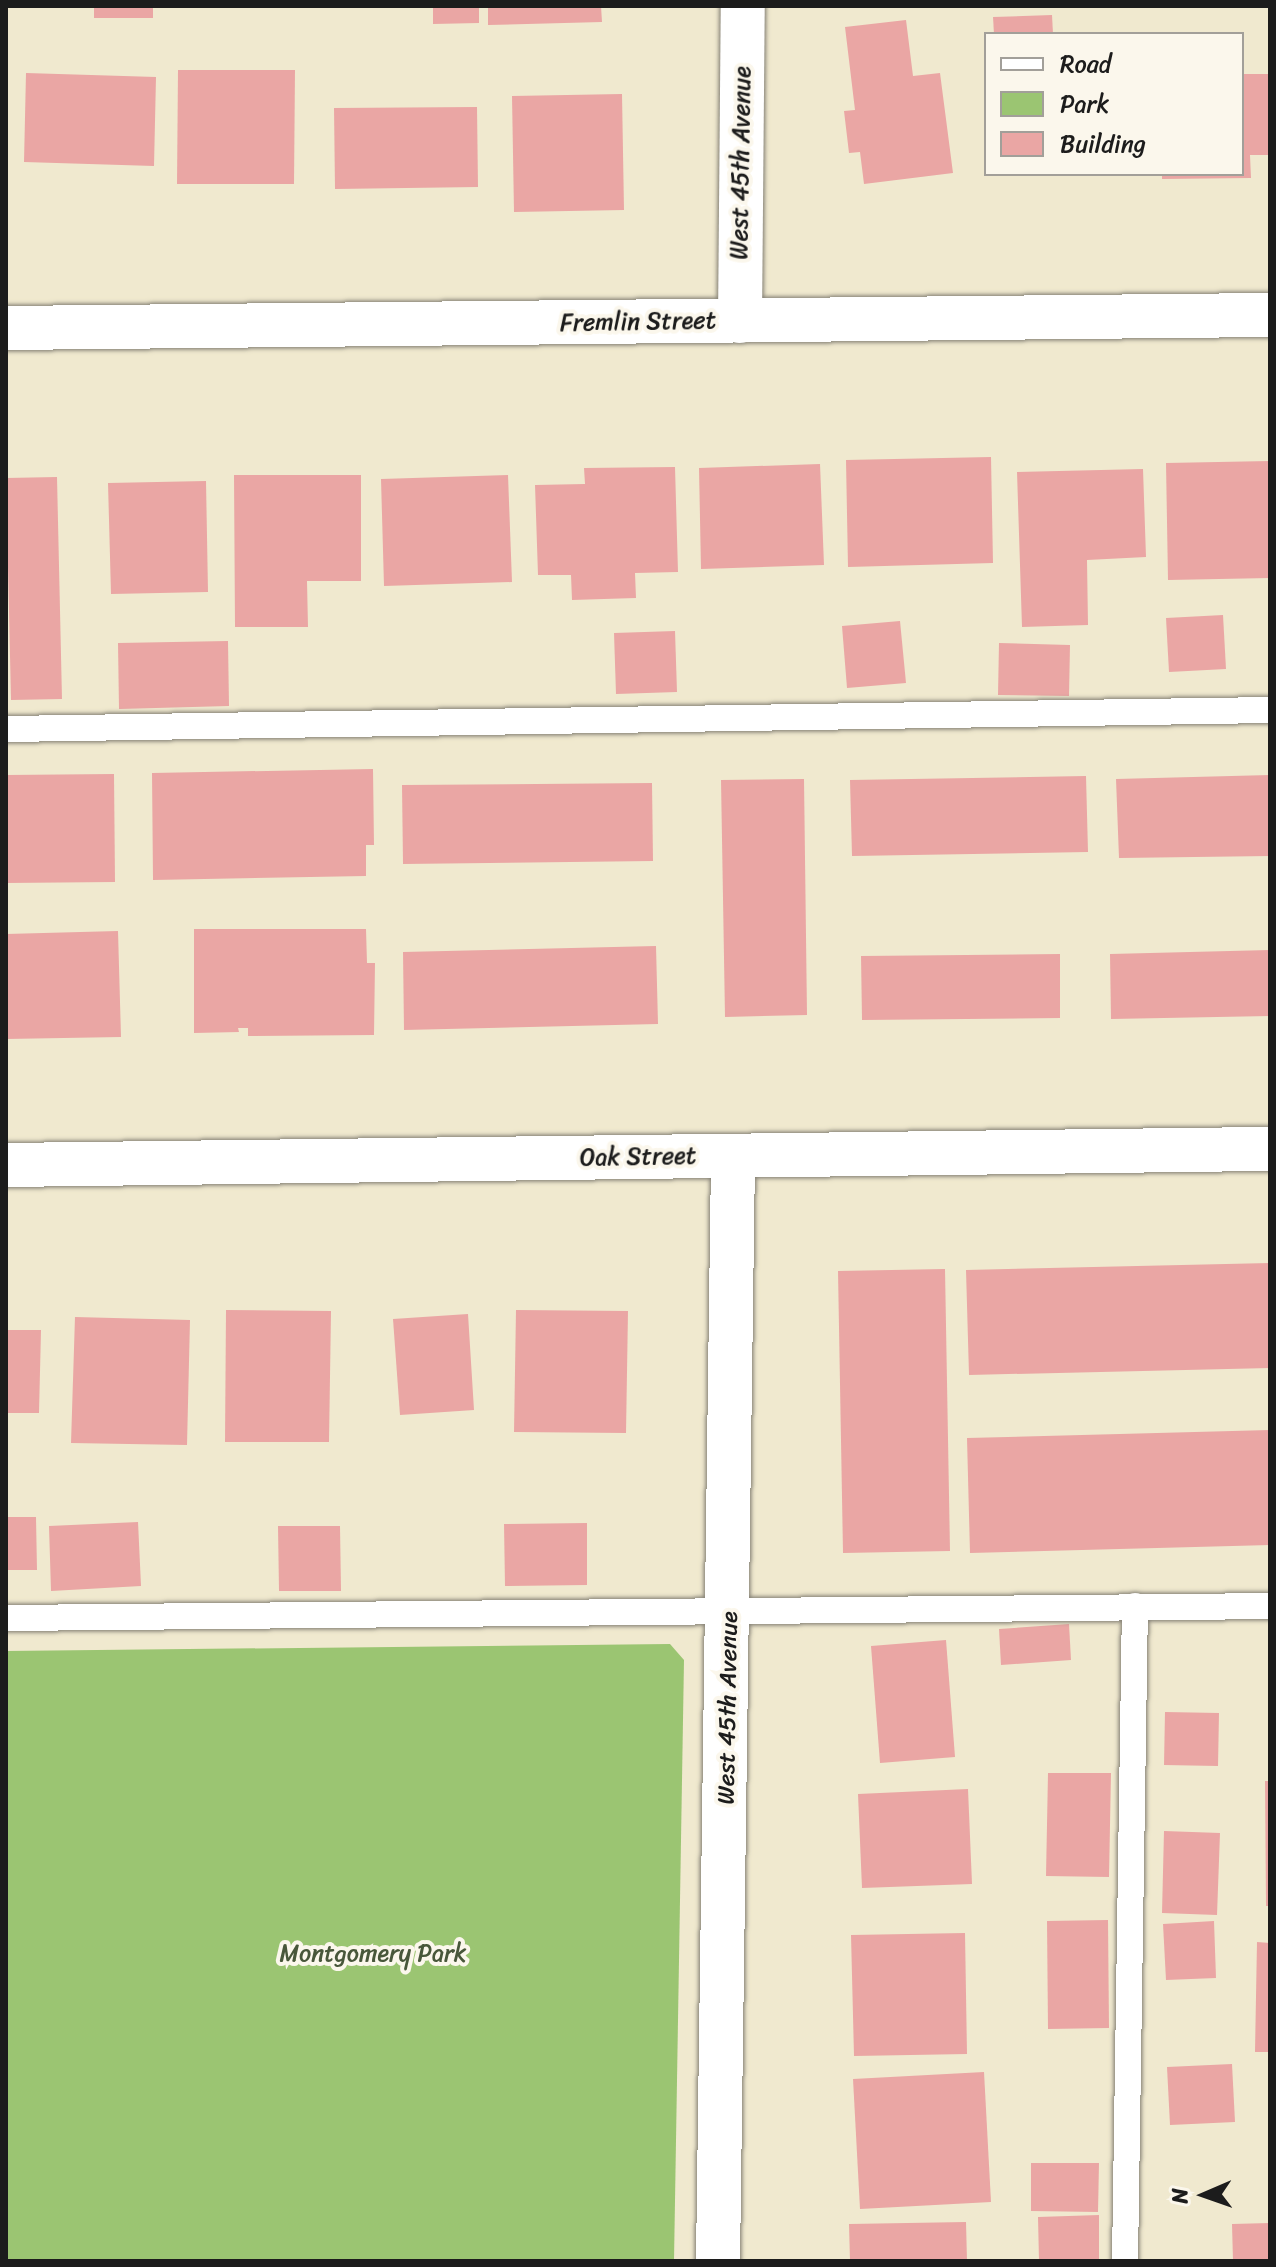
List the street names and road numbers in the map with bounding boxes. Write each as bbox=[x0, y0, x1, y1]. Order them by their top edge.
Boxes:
street label: West 45th Avenue bbox=[725, 66, 757, 260]
street label: Fremlin Street bbox=[560, 306, 716, 338]
street label: Oak Street bbox=[580, 1142, 696, 1172]
street label: West 45th Avenue bbox=[712, 1611, 744, 1805]

